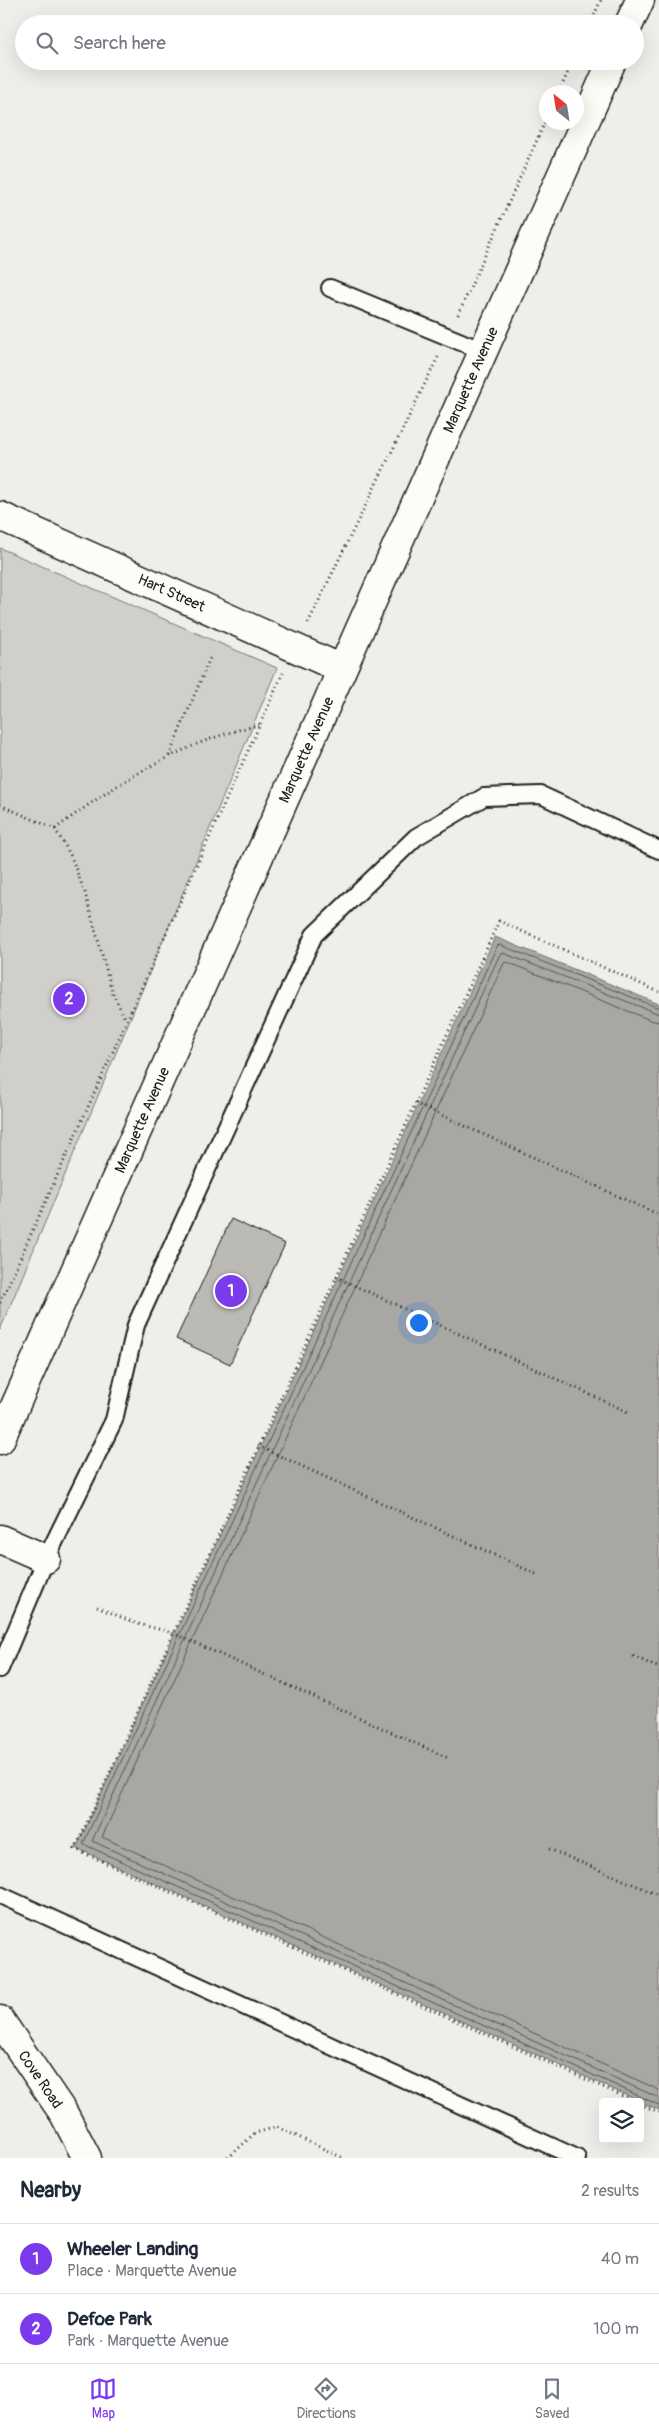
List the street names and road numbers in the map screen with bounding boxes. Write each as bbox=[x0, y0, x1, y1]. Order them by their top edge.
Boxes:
street label: Marquette Avenue bbox=[439, 323, 503, 436]
street label: Hart Street bbox=[135, 570, 209, 617]
street label: Marquette Avenue bbox=[275, 694, 339, 806]
street label: Marquette Avenue bbox=[111, 1064, 174, 1176]
street label: Cove Road bbox=[14, 2047, 66, 2112]

